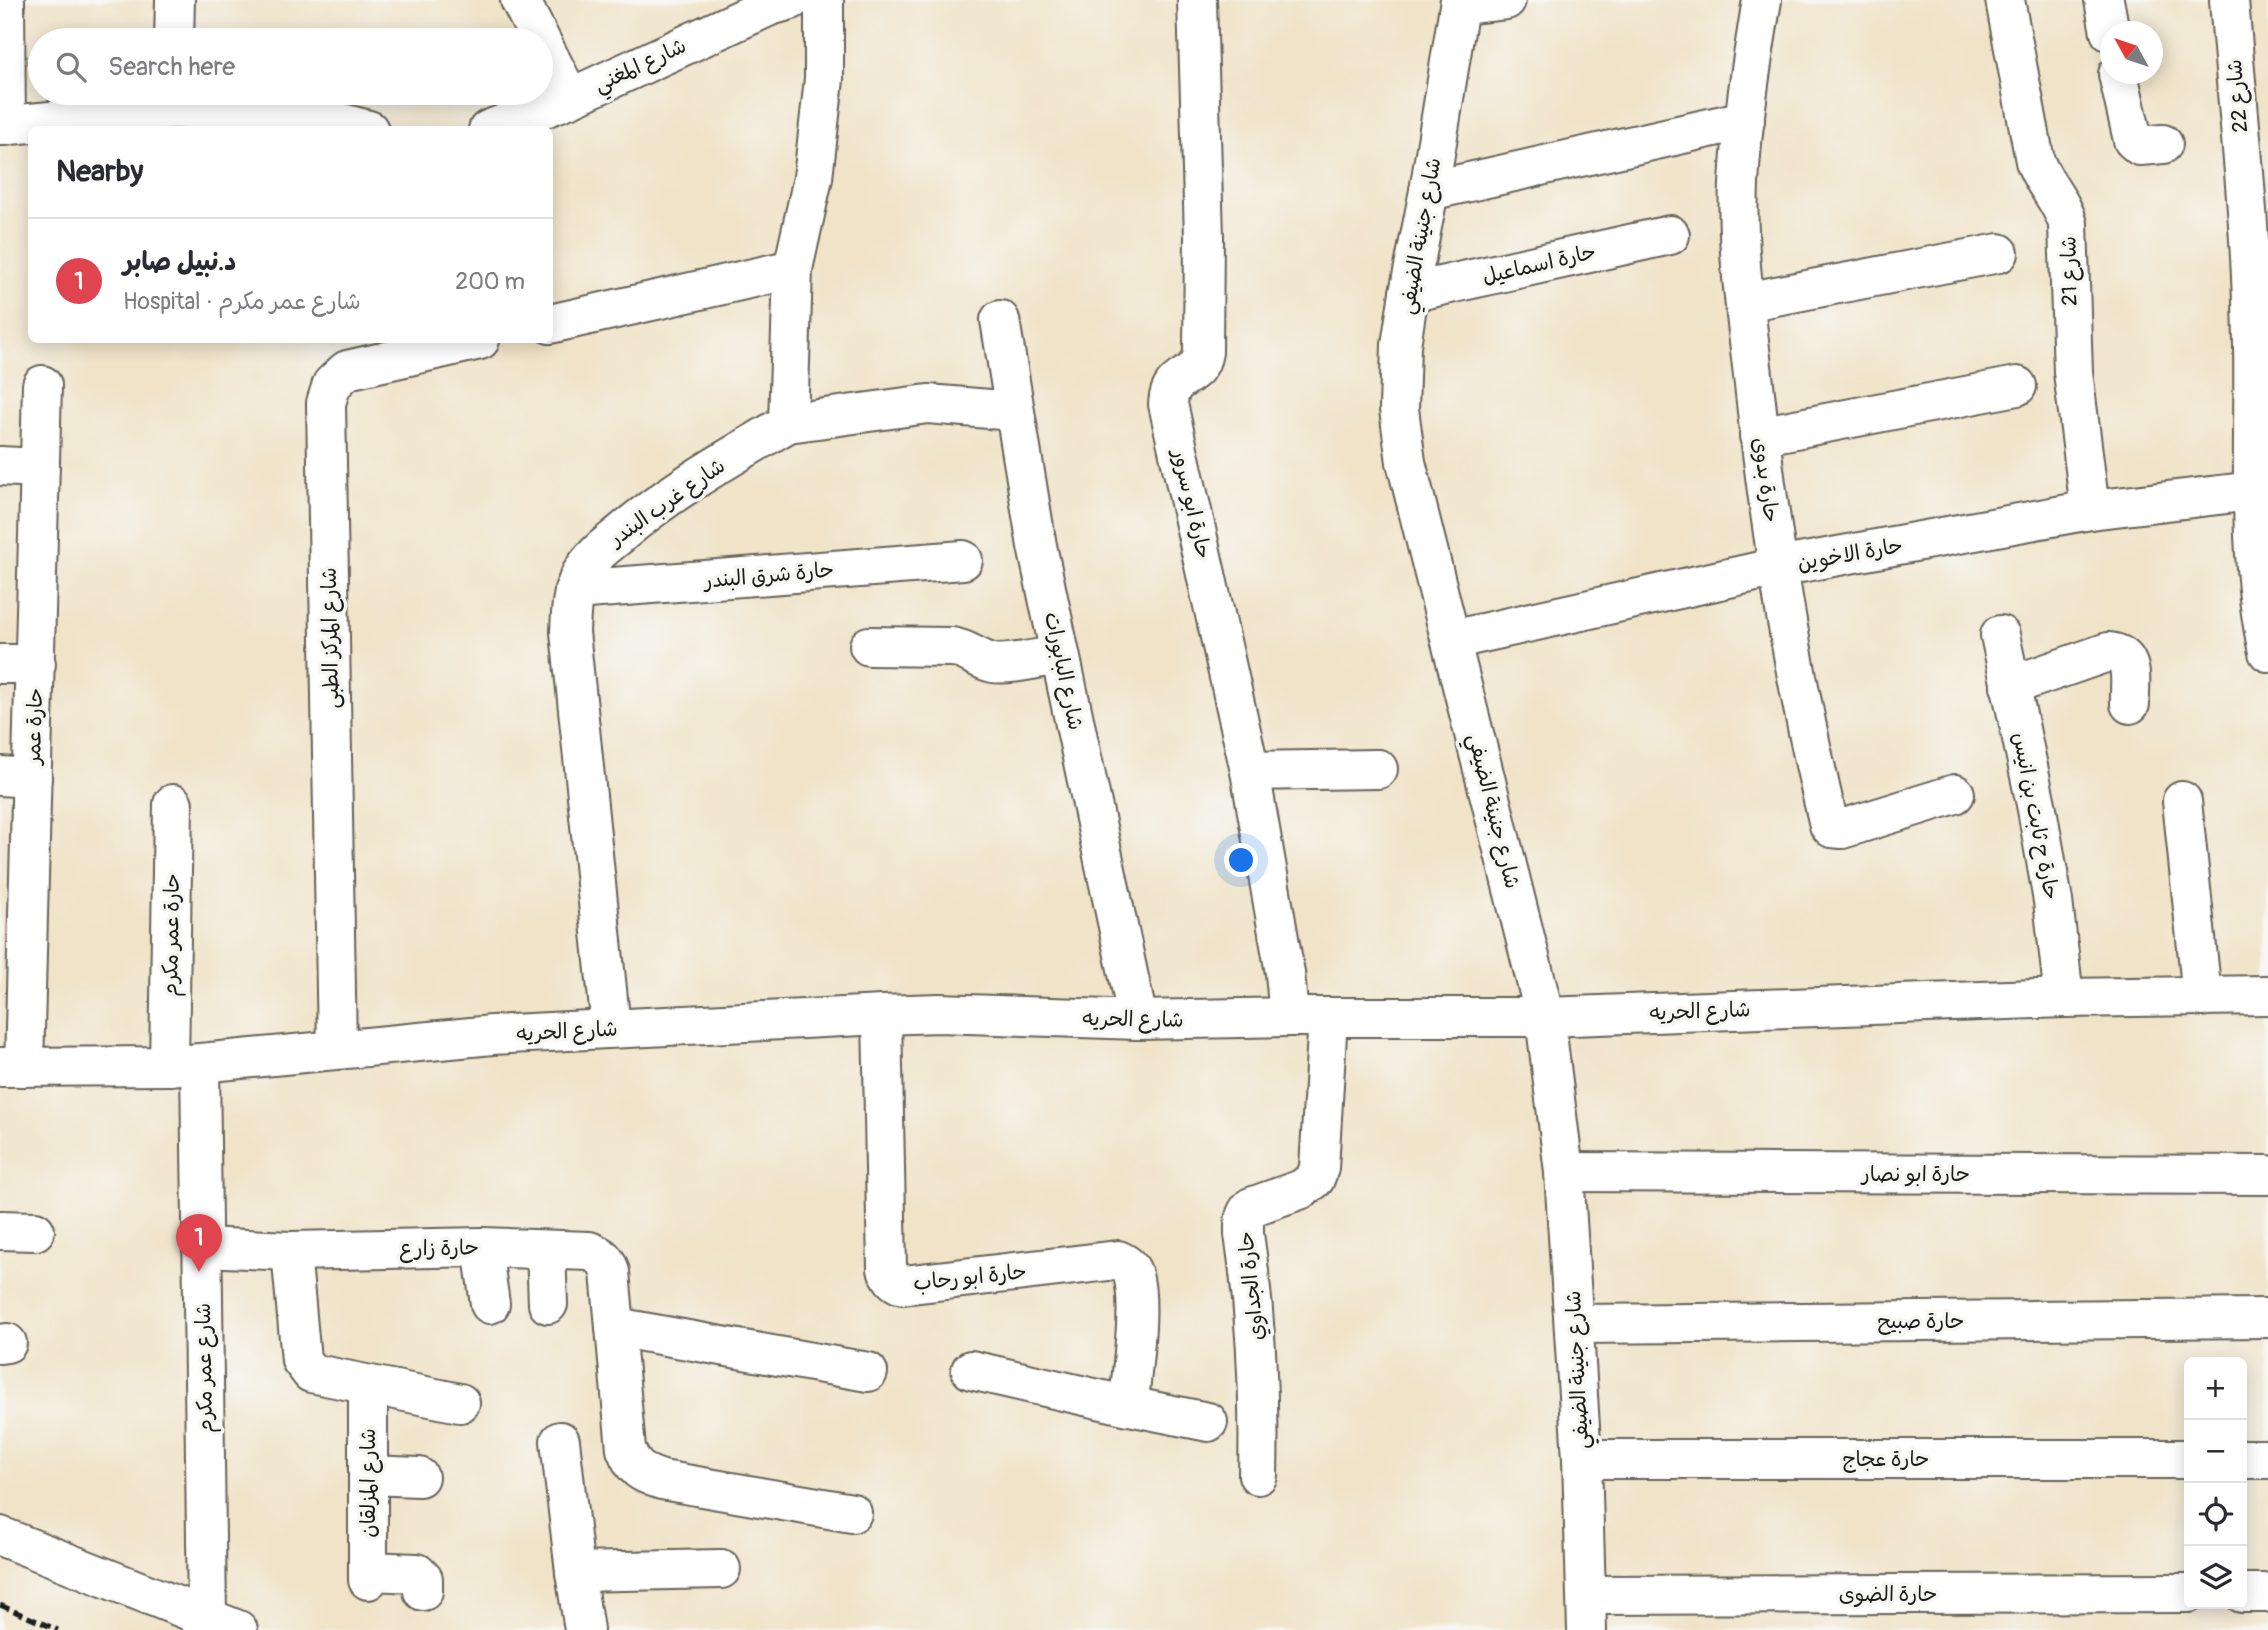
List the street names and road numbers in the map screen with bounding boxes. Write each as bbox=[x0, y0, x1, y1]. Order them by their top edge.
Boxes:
street label: شارع المغني bbox=[590, 32, 693, 103]
street label: شارع 22 bbox=[2221, 58, 2255, 134]
street label: شارع جنينة الضيفي bbox=[1393, 156, 1452, 317]
street label: شارع 21 bbox=[2055, 236, 2085, 306]
street label: حارة اسماعيل bbox=[1480, 238, 1599, 291]
street label: حارة بدوى bbox=[1746, 436, 1785, 524]
street label: حارة ابو سرور bbox=[1165, 445, 1217, 561]
street label: شارع غرب البندر bbox=[602, 453, 731, 554]
street label: حارة الاخوين bbox=[1795, 532, 1905, 577]
street label: حارة شرق البندر bbox=[701, 556, 835, 595]
street label: شارع المركز الطبى bbox=[316, 567, 346, 709]
street label: شارع البابورات bbox=[1037, 610, 1089, 733]
street label: حارة عمر bbox=[20, 687, 49, 767]
street label: حارة ح ثابت بن انيس bbox=[2006, 730, 2065, 902]
street label: شارع جنينة الضيفي bbox=[1456, 731, 1526, 893]
street label: حارة عمر مكرم bbox=[157, 873, 188, 997]
street label: شارع الحريه bbox=[1649, 996, 1751, 1028]
street label: شارع الحريه bbox=[1082, 1005, 1184, 1035]
street label: شارع الحريه bbox=[516, 1015, 618, 1049]
street label: حارة ابو نصار bbox=[1860, 1161, 1970, 1188]
street label: حارة الجداوي bbox=[1232, 1230, 1272, 1342]
street label: حارة زارع bbox=[399, 1234, 479, 1264]
street label: حارة ابو رحاب bbox=[912, 1258, 1028, 1297]
street label: شارع جنينة الضيفي bbox=[1560, 1290, 1600, 1450]
street label: شارع عمر مكرم bbox=[190, 1303, 221, 1433]
street label: حارة صبيح bbox=[1878, 1308, 1964, 1335]
street label: شارع المزلقان bbox=[355, 1428, 383, 1538]
street label: حارة عجاج bbox=[1842, 1446, 1930, 1473]
street label: حارة الضوى bbox=[1839, 1581, 1937, 1608]

